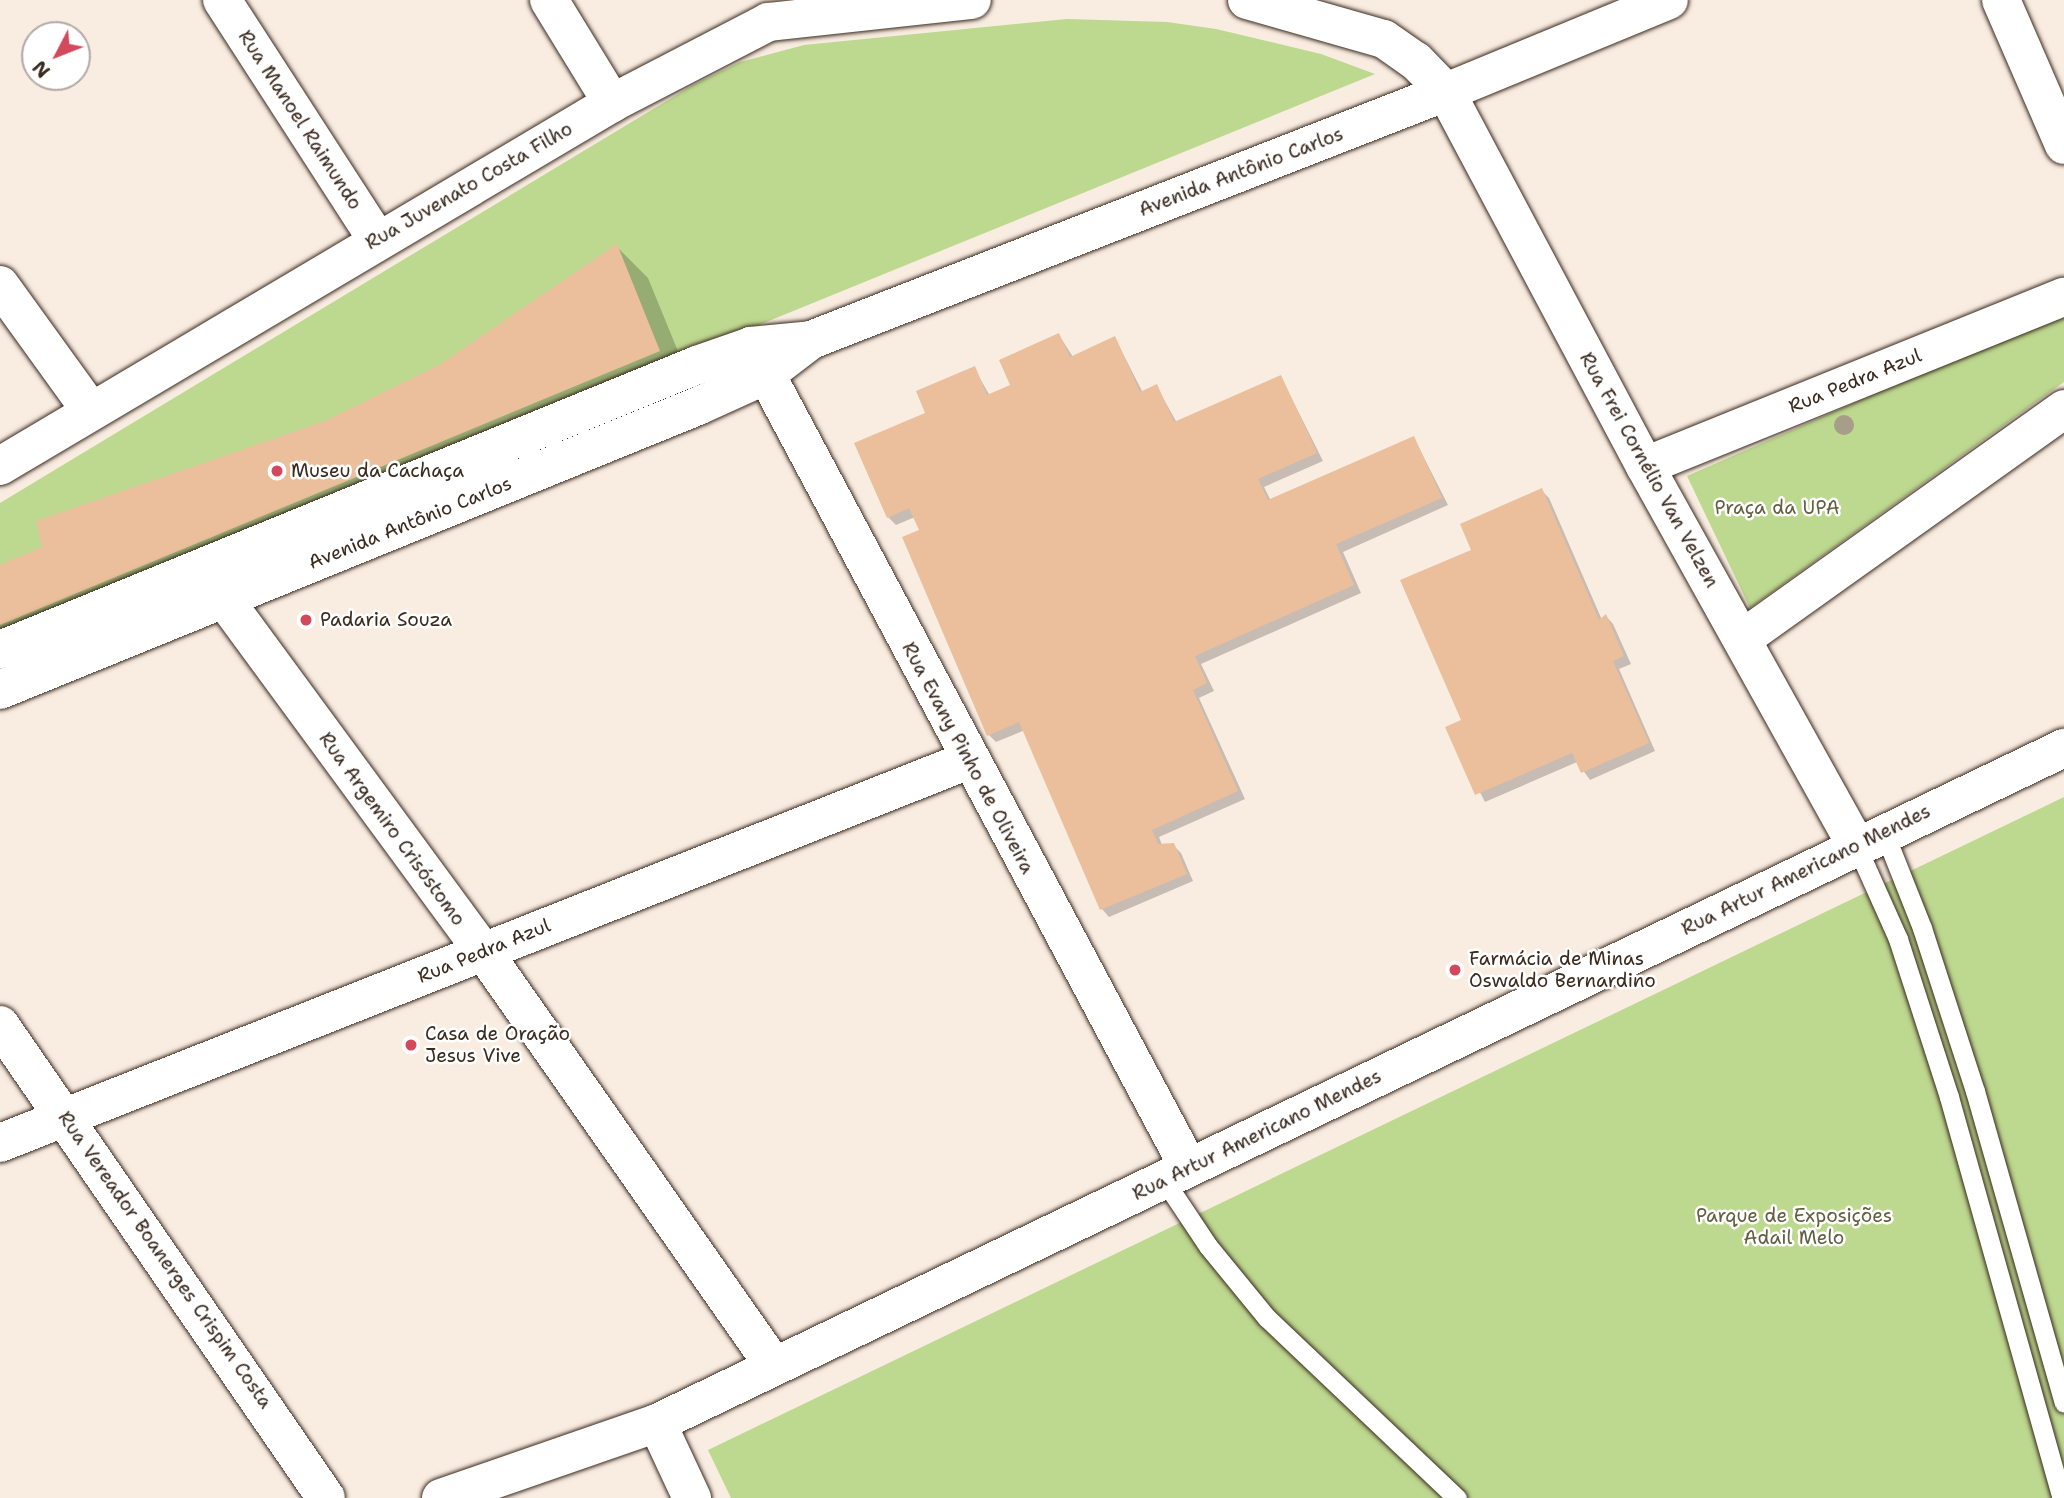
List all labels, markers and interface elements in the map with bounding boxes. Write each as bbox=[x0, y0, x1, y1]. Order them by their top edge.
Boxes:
north arrow bbox=[21, 21, 91, 91]
street label: Rua Manoel Raimundo bbox=[233, 26, 367, 214]
text: N bbox=[27, 55, 56, 83]
street label: Rua Juvenato Costa Filho bbox=[361, 117, 577, 255]
street label: Avenida Antônio Carlos bbox=[1136, 122, 1346, 222]
street label: Rua Pedra Azul bbox=[1785, 344, 1925, 418]
street label: Rua Frei Cornélio Van Velzen bbox=[1575, 348, 1723, 592]
place label: Museu da Cachaça bbox=[291, 460, 464, 482]
marker: Museu da Cachaça bbox=[269, 463, 285, 479]
street label: Avenida Antônio Carlos bbox=[305, 472, 515, 574]
park label: Praça da UPA bbox=[1715, 497, 1839, 519]
place label: Padaria Souza bbox=[320, 609, 452, 631]
marker: Padaria Souza bbox=[298, 612, 314, 628]
street label: Rua Evany Pinho de Oliveira bbox=[897, 638, 1039, 878]
street label: Rua Argemiro Crisóstomo bbox=[314, 728, 470, 930]
street label: Rua Artur Americano Mendes bbox=[1678, 800, 1934, 940]
street label: Rua Pedra Azul bbox=[414, 914, 554, 988]
place label: Farmácia de Minas Oswaldo Bernardino bbox=[1469, 948, 1656, 992]
marker: Farmácia de Minas Oswaldo Bernardino bbox=[1447, 962, 1463, 978]
place label: Casa de Oração Jesus Vive bbox=[425, 1023, 570, 1067]
marker: Casa de Oração Jesus Vive bbox=[403, 1037, 419, 1053]
street label: Rua Artur Americano Mendes bbox=[1129, 1065, 1385, 1205]
street label: Rua Vereador Boanerges Crispim Costa bbox=[53, 1107, 277, 1413]
park label: Parque de Exposições Adail Melo bbox=[1696, 1205, 1892, 1249]

